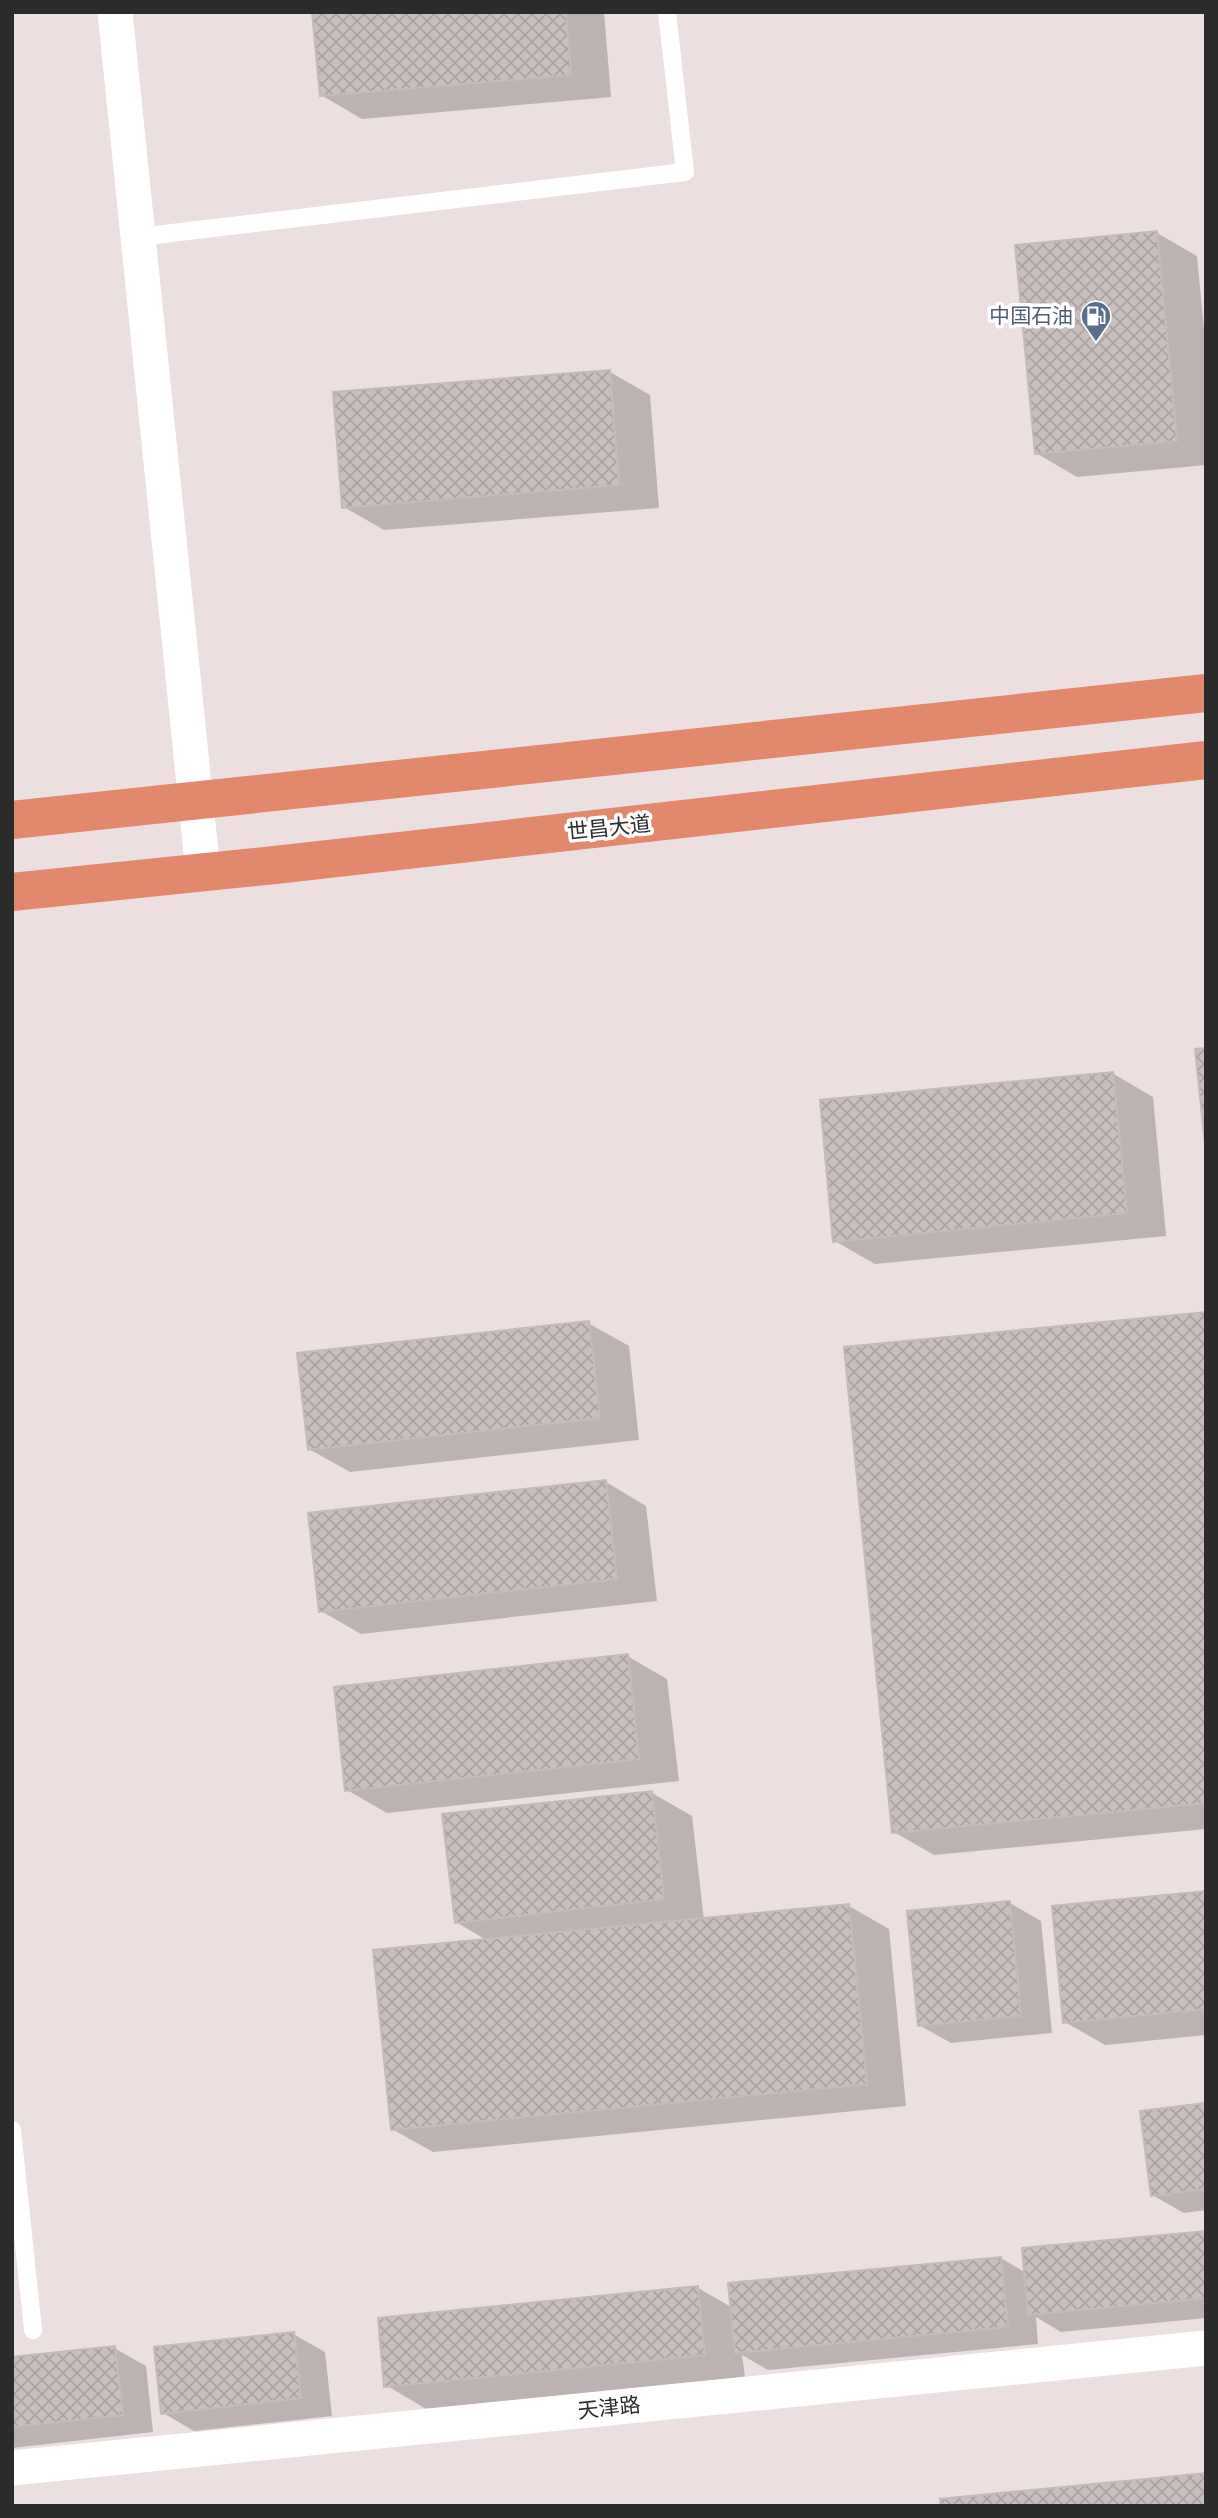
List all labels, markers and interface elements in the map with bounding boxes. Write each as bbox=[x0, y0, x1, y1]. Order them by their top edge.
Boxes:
fuel station icon: 中国石油 bbox=[1079, 299, 1113, 343]
place label: 中国石油 bbox=[989, 301, 1073, 331]
street label: 世昌大道 bbox=[566, 809, 652, 847]
street label: 天津路 bbox=[576, 2390, 642, 2426]

